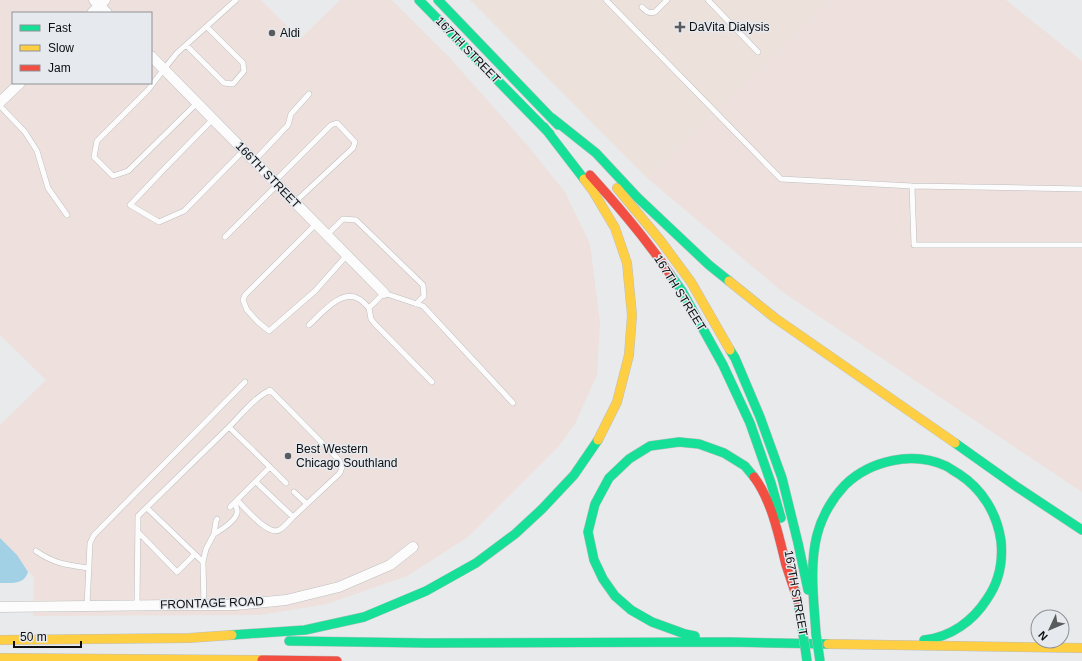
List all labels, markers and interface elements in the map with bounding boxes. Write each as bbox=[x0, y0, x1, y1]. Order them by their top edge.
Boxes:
legend bbox=[12, 12, 152, 84]
street label: 167TH STREET bbox=[433, 14, 504, 87]
place label: DaVita Dialysis bbox=[689, 20, 769, 34]
text: Fast bbox=[48, 21, 72, 35]
marker: DaVita Dialysis bbox=[674, 21, 686, 33]
place label: Aldi bbox=[280, 26, 300, 40]
marker: Aldi bbox=[267, 28, 277, 38]
text: Slow bbox=[48, 41, 74, 55]
text: Jam bbox=[48, 61, 71, 75]
street label: 166TH STREET bbox=[233, 139, 304, 212]
street label: 167TH STREET bbox=[651, 253, 709, 334]
place label: Best Western Chicago Southland bbox=[296, 442, 397, 470]
marker: Best Western Chicago Southland bbox=[283, 451, 293, 461]
street label: 167TH STREET bbox=[782, 549, 811, 638]
street label: FRONTAGE ROAD bbox=[160, 594, 264, 612]
north arrow bbox=[1030, 609, 1070, 649]
scale bar bbox=[14, 623, 81, 649]
text: N bbox=[1036, 629, 1050, 643]
text: 50 m bbox=[20, 630, 47, 644]

